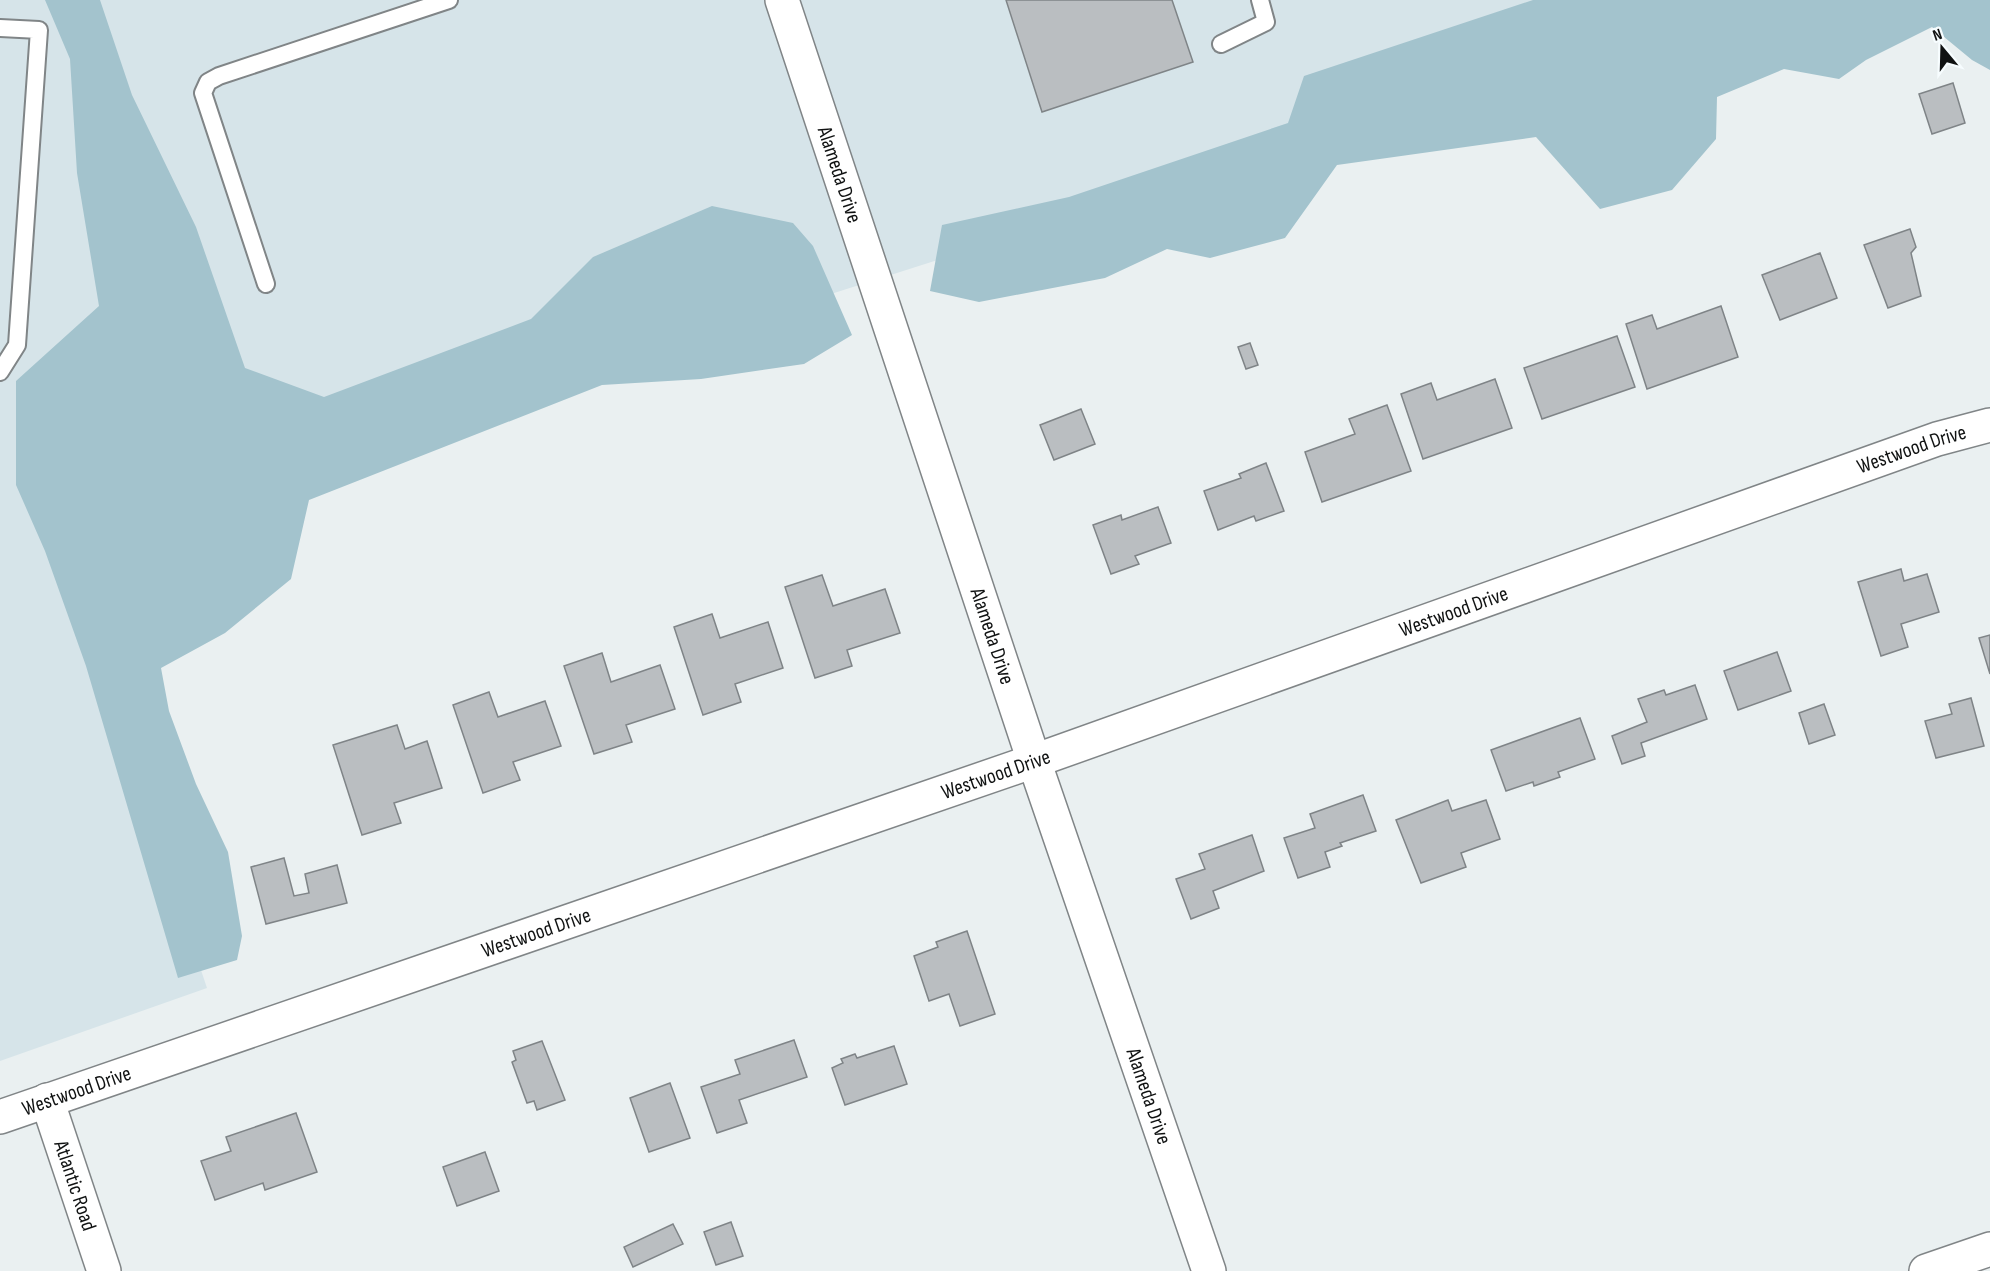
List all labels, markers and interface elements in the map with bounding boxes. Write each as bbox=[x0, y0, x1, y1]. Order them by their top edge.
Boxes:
north arrow bbox=[1912, 18, 1972, 78]
text: N bbox=[1930, 25, 1945, 46]
street label: Alameda Drive bbox=[811, 122, 867, 226]
street label: Westwood Drive bbox=[1854, 420, 1969, 479]
street label: Westwood Drive bbox=[1396, 581, 1511, 643]
street label: Alameda Drive bbox=[964, 584, 1020, 688]
street label: Westwood Drive bbox=[938, 744, 1054, 805]
street label: Westwood Drive bbox=[478, 903, 594, 963]
street label: Alameda Drive bbox=[1120, 1044, 1177, 1148]
street label: Westwood Drive bbox=[19, 1061, 135, 1121]
street label: Atlantic Road bbox=[48, 1136, 102, 1234]

